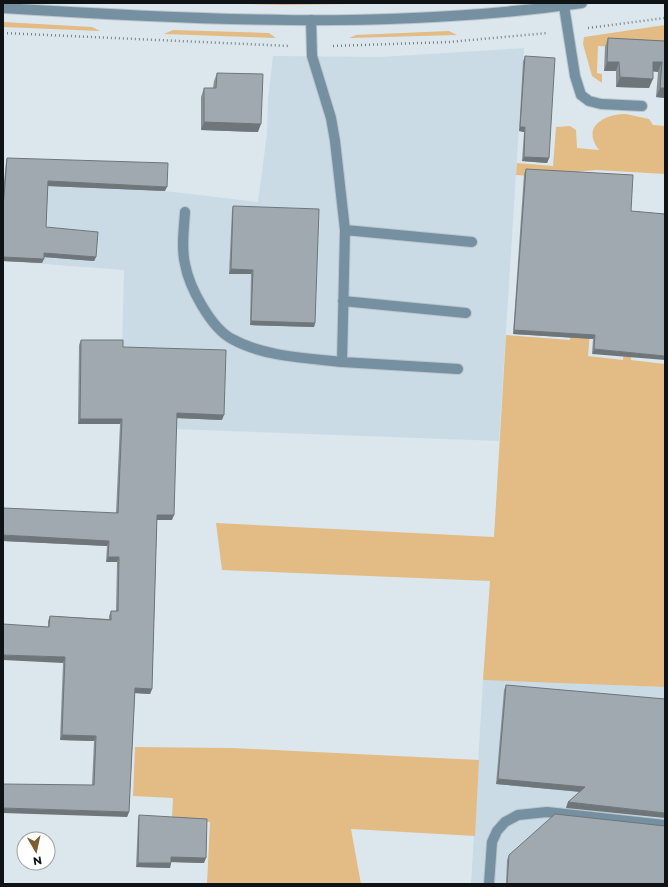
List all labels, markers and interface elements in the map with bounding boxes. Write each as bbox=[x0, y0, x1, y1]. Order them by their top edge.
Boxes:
north arrow bbox=[16, 831, 56, 871]
text: N bbox=[32, 853, 43, 868]

